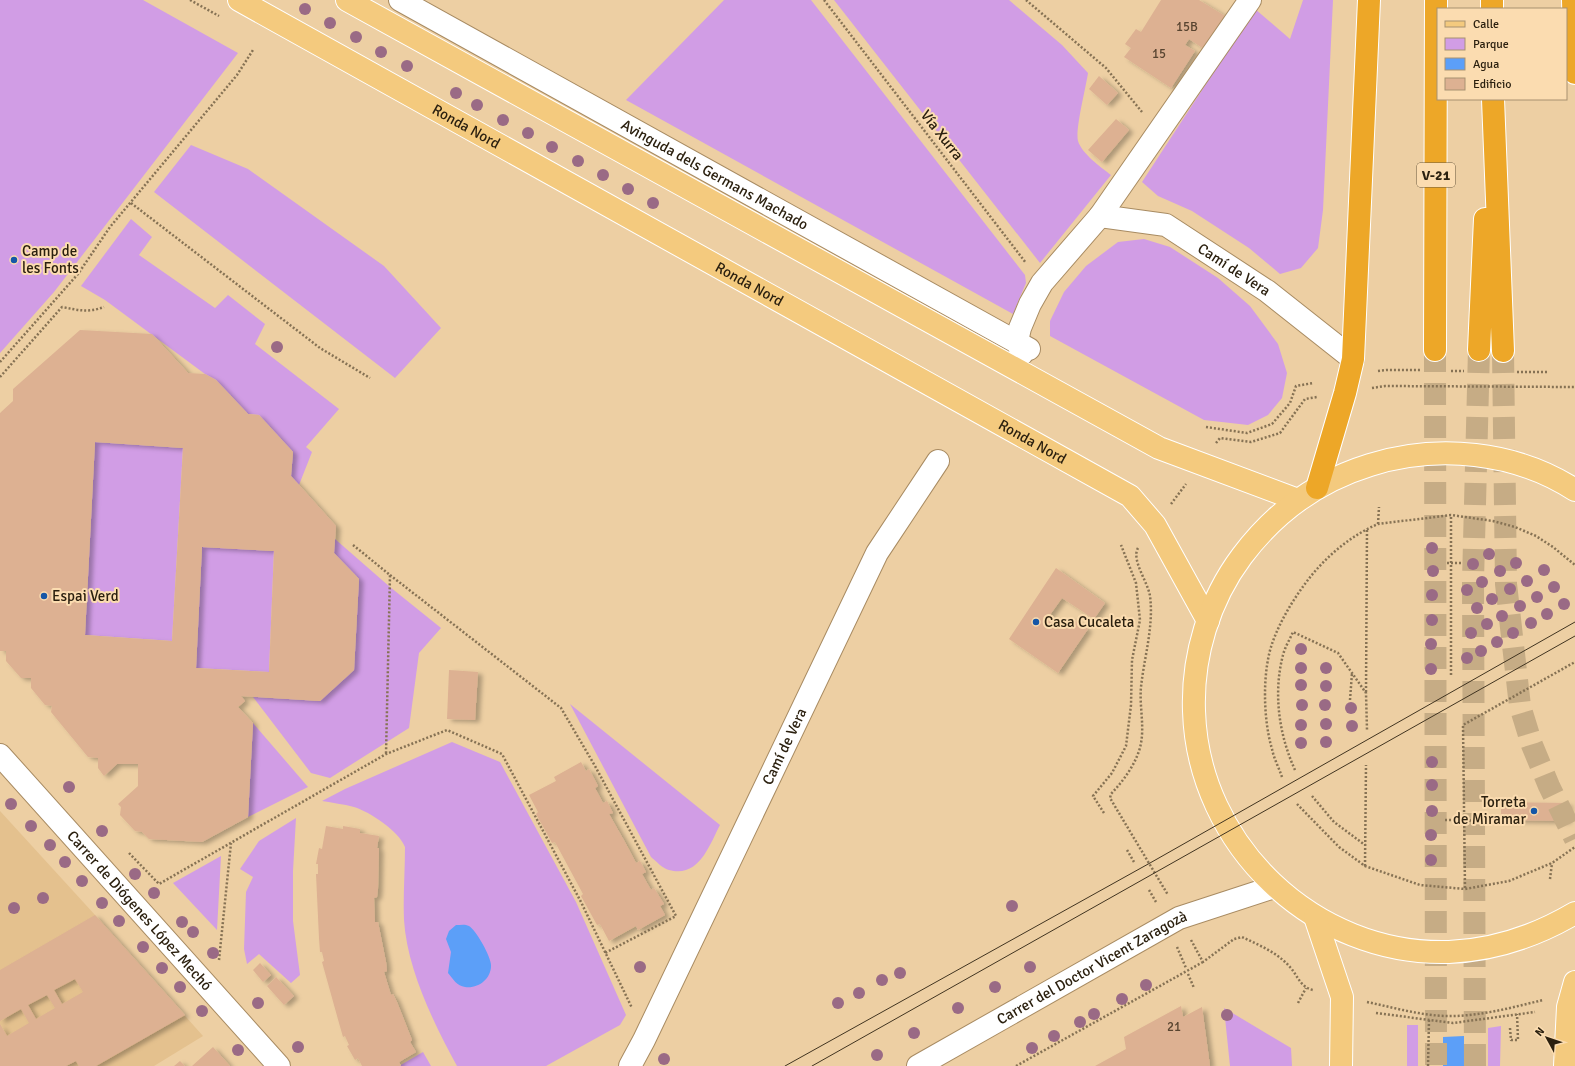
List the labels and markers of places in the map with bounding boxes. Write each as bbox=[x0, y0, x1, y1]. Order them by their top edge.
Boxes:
place label: Camp de les Fonts bbox=[22, 242, 79, 277]
marker: Camp de les Fonts bbox=[9, 255, 19, 265]
place label: Espai Verd bbox=[52, 587, 119, 605]
marker: Espai Verd bbox=[39, 591, 49, 601]
place label: Casa Cucaleta bbox=[1044, 613, 1134, 631]
marker: Casa Cucaleta bbox=[1031, 617, 1041, 627]
place label: Torreta de Miramar bbox=[1453, 793, 1526, 828]
marker: Torreta de Miramar bbox=[1529, 806, 1539, 816]

